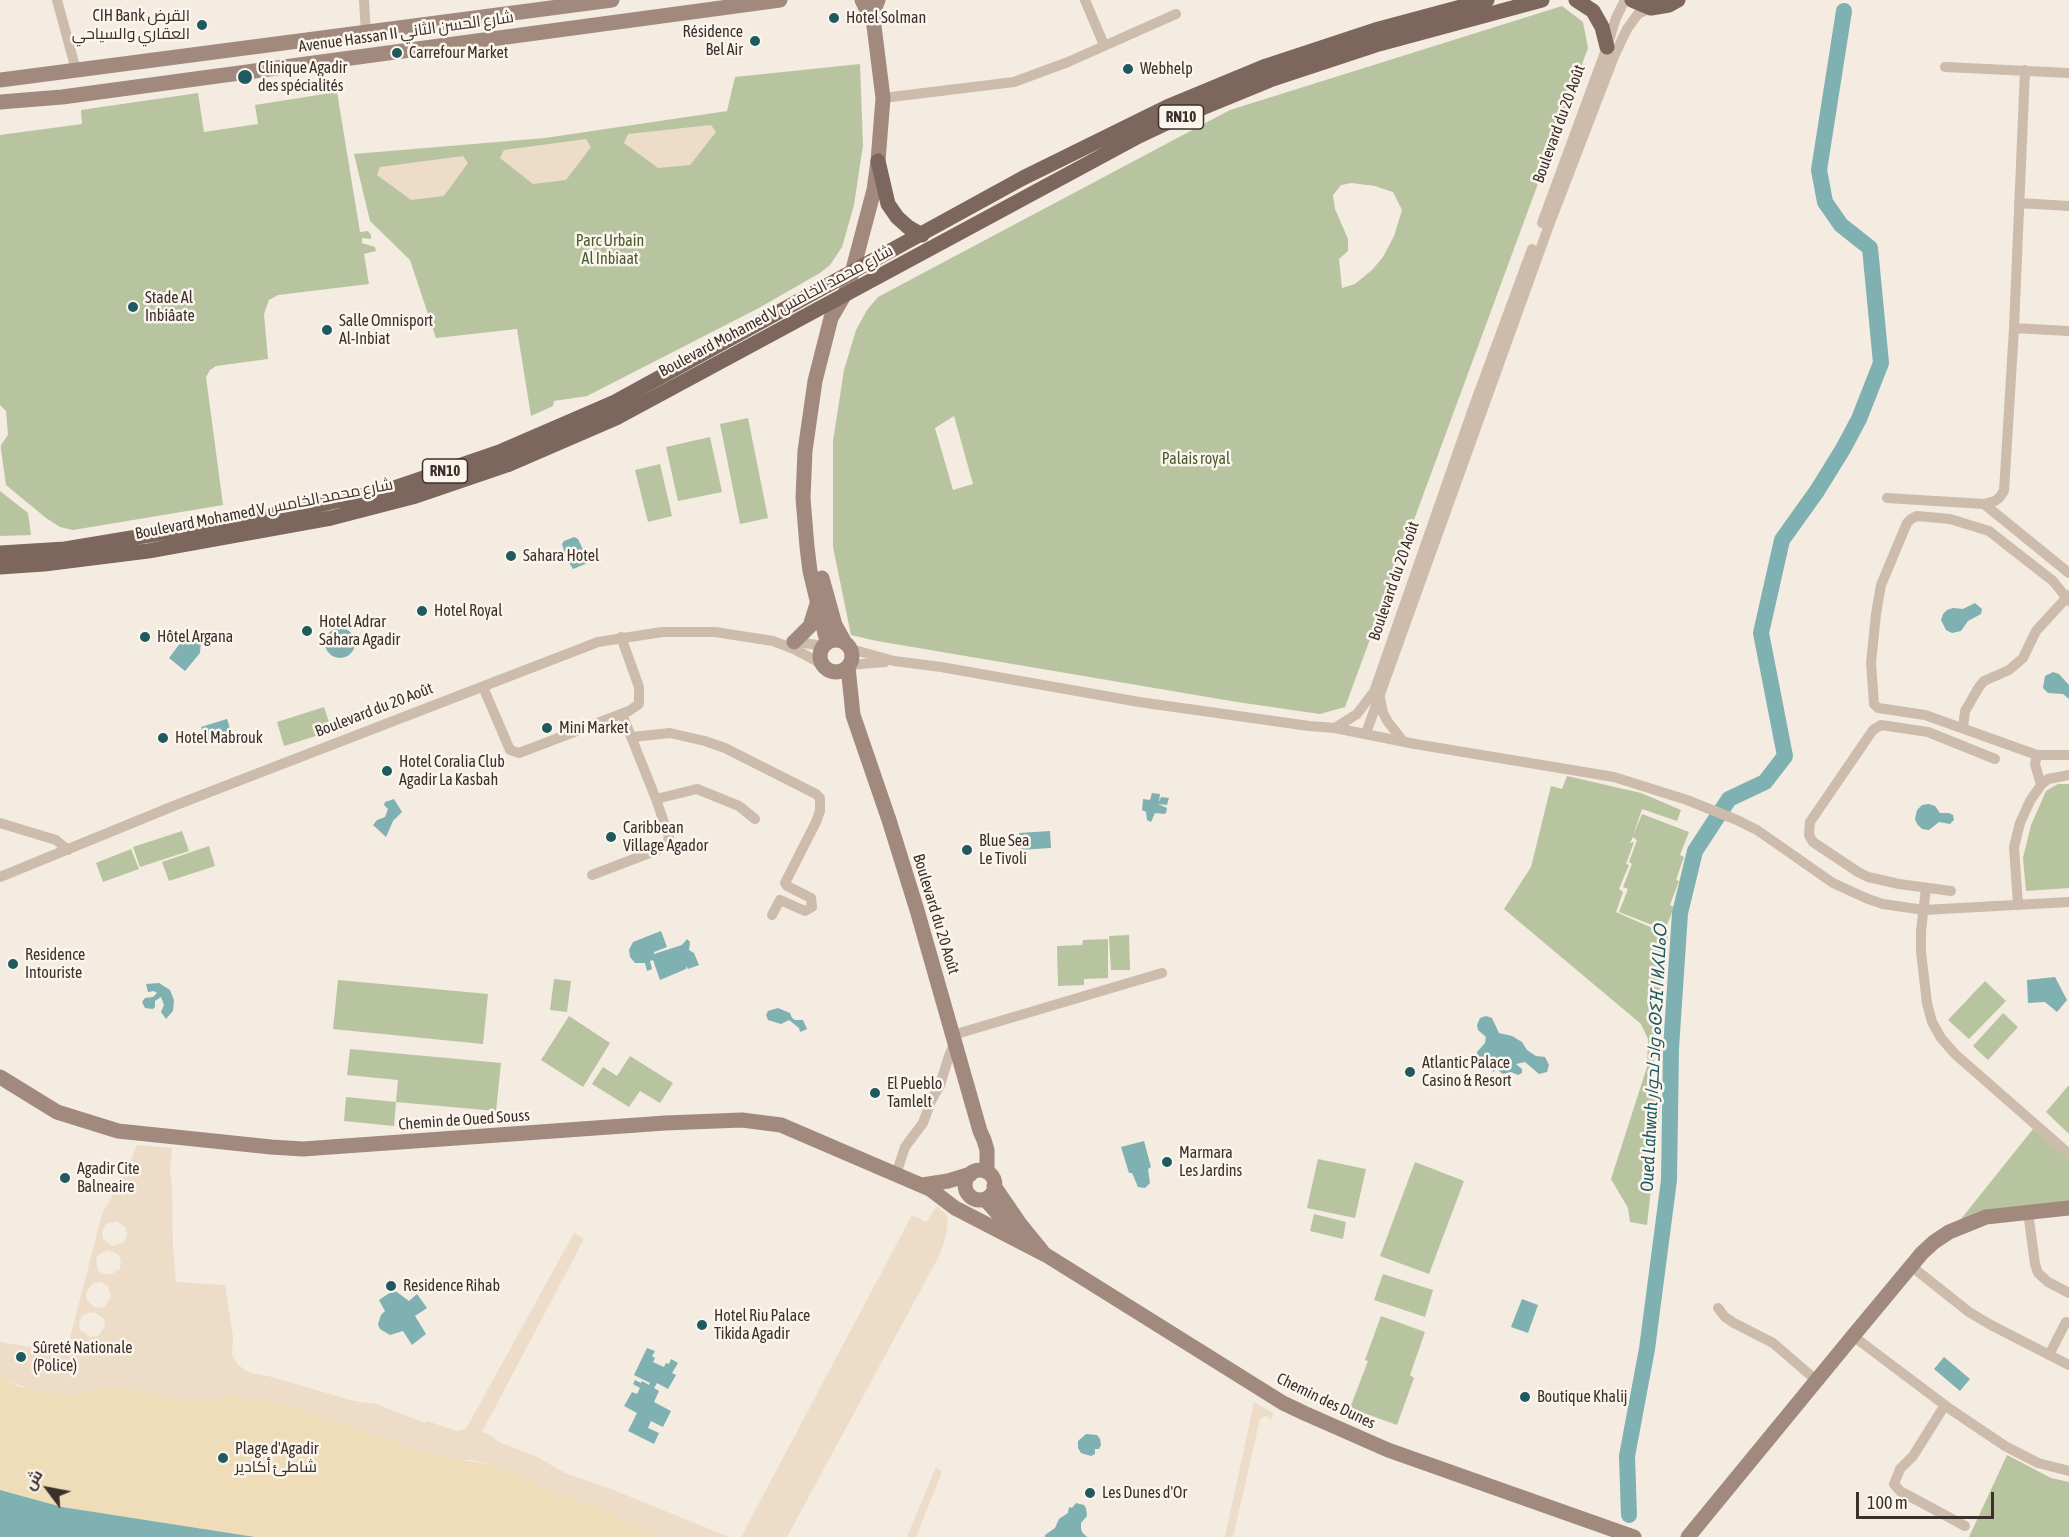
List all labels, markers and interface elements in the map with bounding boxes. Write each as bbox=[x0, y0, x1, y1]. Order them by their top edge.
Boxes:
place label: CIH Bank القرض العقاري والسياحي bbox=[72, 6, 190, 44]
street label: Avenue Hassan II شارع الحسن الثاني bbox=[297, 7, 515, 57]
place label: Hotel Solman bbox=[846, 8, 926, 28]
marker: Hotel Solman bbox=[827, 11, 841, 25]
marker: CIH Bank القرض العقاري والسياحي bbox=[195, 18, 209, 32]
place label: Résidence Bel Air bbox=[683, 22, 743, 60]
marker: Résidence Bel Air bbox=[748, 34, 762, 48]
place label: Carrefour Market bbox=[409, 43, 508, 63]
marker: Carrefour Market bbox=[390, 46, 404, 60]
place label: Clinique Agadir des spécialités bbox=[258, 58, 347, 96]
place label: Webhelp bbox=[1140, 59, 1193, 79]
marker: Webhelp bbox=[1121, 62, 1135, 76]
street label: Boulevard du 20 Août bbox=[1529, 62, 1589, 186]
marker: Clinique Agadir des spécialités bbox=[236, 68, 254, 86]
road number: RN10 bbox=[1158, 105, 1204, 129]
park label: Parc Urbain Al Inbiaat bbox=[576, 231, 644, 269]
street label: Boulevard Mohamed V شارع محمد الخامس bbox=[656, 241, 896, 381]
place label: Stade Al Inbiâate bbox=[145, 288, 195, 326]
marker: Stade Al Inbiâate bbox=[126, 300, 140, 314]
place label: Salle Omnisport Al-Inbiat bbox=[339, 311, 433, 349]
marker: Salle Omnisport Al-Inbiat bbox=[320, 323, 334, 337]
park label: Palais royal bbox=[1162, 449, 1230, 469]
road number: RN10 bbox=[422, 459, 468, 483]
street label: Boulevard Mohamed V شارع محمد الخامس bbox=[133, 475, 395, 543]
street label: Boulevard du 20 Août bbox=[1365, 519, 1423, 643]
place label: Sahara Hotel bbox=[523, 546, 599, 566]
marker: Sahara Hotel bbox=[504, 549, 518, 563]
place label: Hotel Royal bbox=[434, 601, 502, 621]
marker: Hotel Royal bbox=[415, 604, 429, 618]
place label: Hotel Adrar Sahara Agadir bbox=[319, 612, 400, 650]
marker: Hotel Adrar Sahara Agadir bbox=[300, 624, 314, 638]
place label: Hôtel Argana bbox=[157, 627, 233, 647]
marker: Hôtel Argana bbox=[138, 630, 152, 644]
street label: Boulevard du 20 Août bbox=[312, 679, 436, 741]
place label: Mini Market bbox=[559, 718, 629, 738]
marker: Mini Market bbox=[540, 721, 554, 735]
place label: Hotel Mabrouk bbox=[175, 728, 263, 748]
marker: Hotel Mabrouk bbox=[156, 731, 170, 745]
place label: Hotel Coralia Club Agadir La Kasbah bbox=[399, 752, 505, 790]
marker: Hotel Coralia Club Agadir La Kasbah bbox=[380, 764, 394, 778]
place label: Caribbean Village Agador bbox=[623, 818, 708, 856]
marker: Caribbean Village Agador bbox=[604, 830, 618, 844]
place label: Blue Sea Le Tivoli bbox=[979, 831, 1029, 869]
marker: Blue Sea Le Tivoli bbox=[960, 843, 974, 857]
street label: Boulevard du 20 Août bbox=[909, 852, 963, 976]
water label: Oued Lahwah واد لحوار ⴰⵙⵉⴼ ⵏ ⵍⵃⵡⴰⵔ bbox=[1636, 924, 1672, 1192]
place label: Residence Intouriste bbox=[25, 945, 85, 983]
marker: Residence Intouriste bbox=[6, 957, 20, 971]
place label: Atlantic Palace Casino & Resort bbox=[1422, 1053, 1512, 1091]
marker: Atlantic Palace Casino & Resort bbox=[1403, 1065, 1417, 1079]
place label: El Pueblo Tamlelt bbox=[887, 1074, 942, 1112]
marker: El Pueblo Tamlelt bbox=[868, 1086, 882, 1100]
street label: Chemin de Oued Souss bbox=[398, 1106, 530, 1134]
place label: Marmara Les Jardins bbox=[1179, 1143, 1242, 1181]
marker: Marmara Les Jardins bbox=[1160, 1155, 1174, 1169]
place label: Agadir Cite Balneaire bbox=[77, 1159, 140, 1197]
marker: Agadir Cite Balneaire bbox=[58, 1171, 72, 1185]
place label: Residence Rihab bbox=[403, 1276, 500, 1296]
marker: Residence Rihab bbox=[384, 1279, 398, 1293]
place label: Hotel Riu Palace Tikida Agadir bbox=[714, 1306, 810, 1344]
marker: Hotel Riu Palace Tikida Agadir bbox=[695, 1318, 709, 1332]
place label: Sûreté Nationale (Police) bbox=[33, 1338, 133, 1376]
marker: Sûreté Nationale (Police) bbox=[14, 1350, 28, 1364]
street label: Chemin des Dunes bbox=[1274, 1369, 1378, 1433]
place label: Boutique Khalij bbox=[1537, 1387, 1628, 1407]
marker: Boutique Khalij bbox=[1518, 1390, 1532, 1404]
place label: Plage d'Agadir شاطئ أكادير bbox=[235, 1439, 319, 1477]
marker: Plage d'Agadir شاطئ أكادير bbox=[216, 1451, 230, 1465]
north arrow bbox=[18, 1459, 78, 1519]
text: ش bbox=[20, 1466, 46, 1493]
scale bar bbox=[1859, 1480, 1997, 1518]
place label: Les Dunes d'Or bbox=[1102, 1483, 1187, 1503]
marker: Les Dunes d'Or bbox=[1083, 1486, 1097, 1500]
text: 100 m bbox=[1867, 1492, 1908, 1513]

